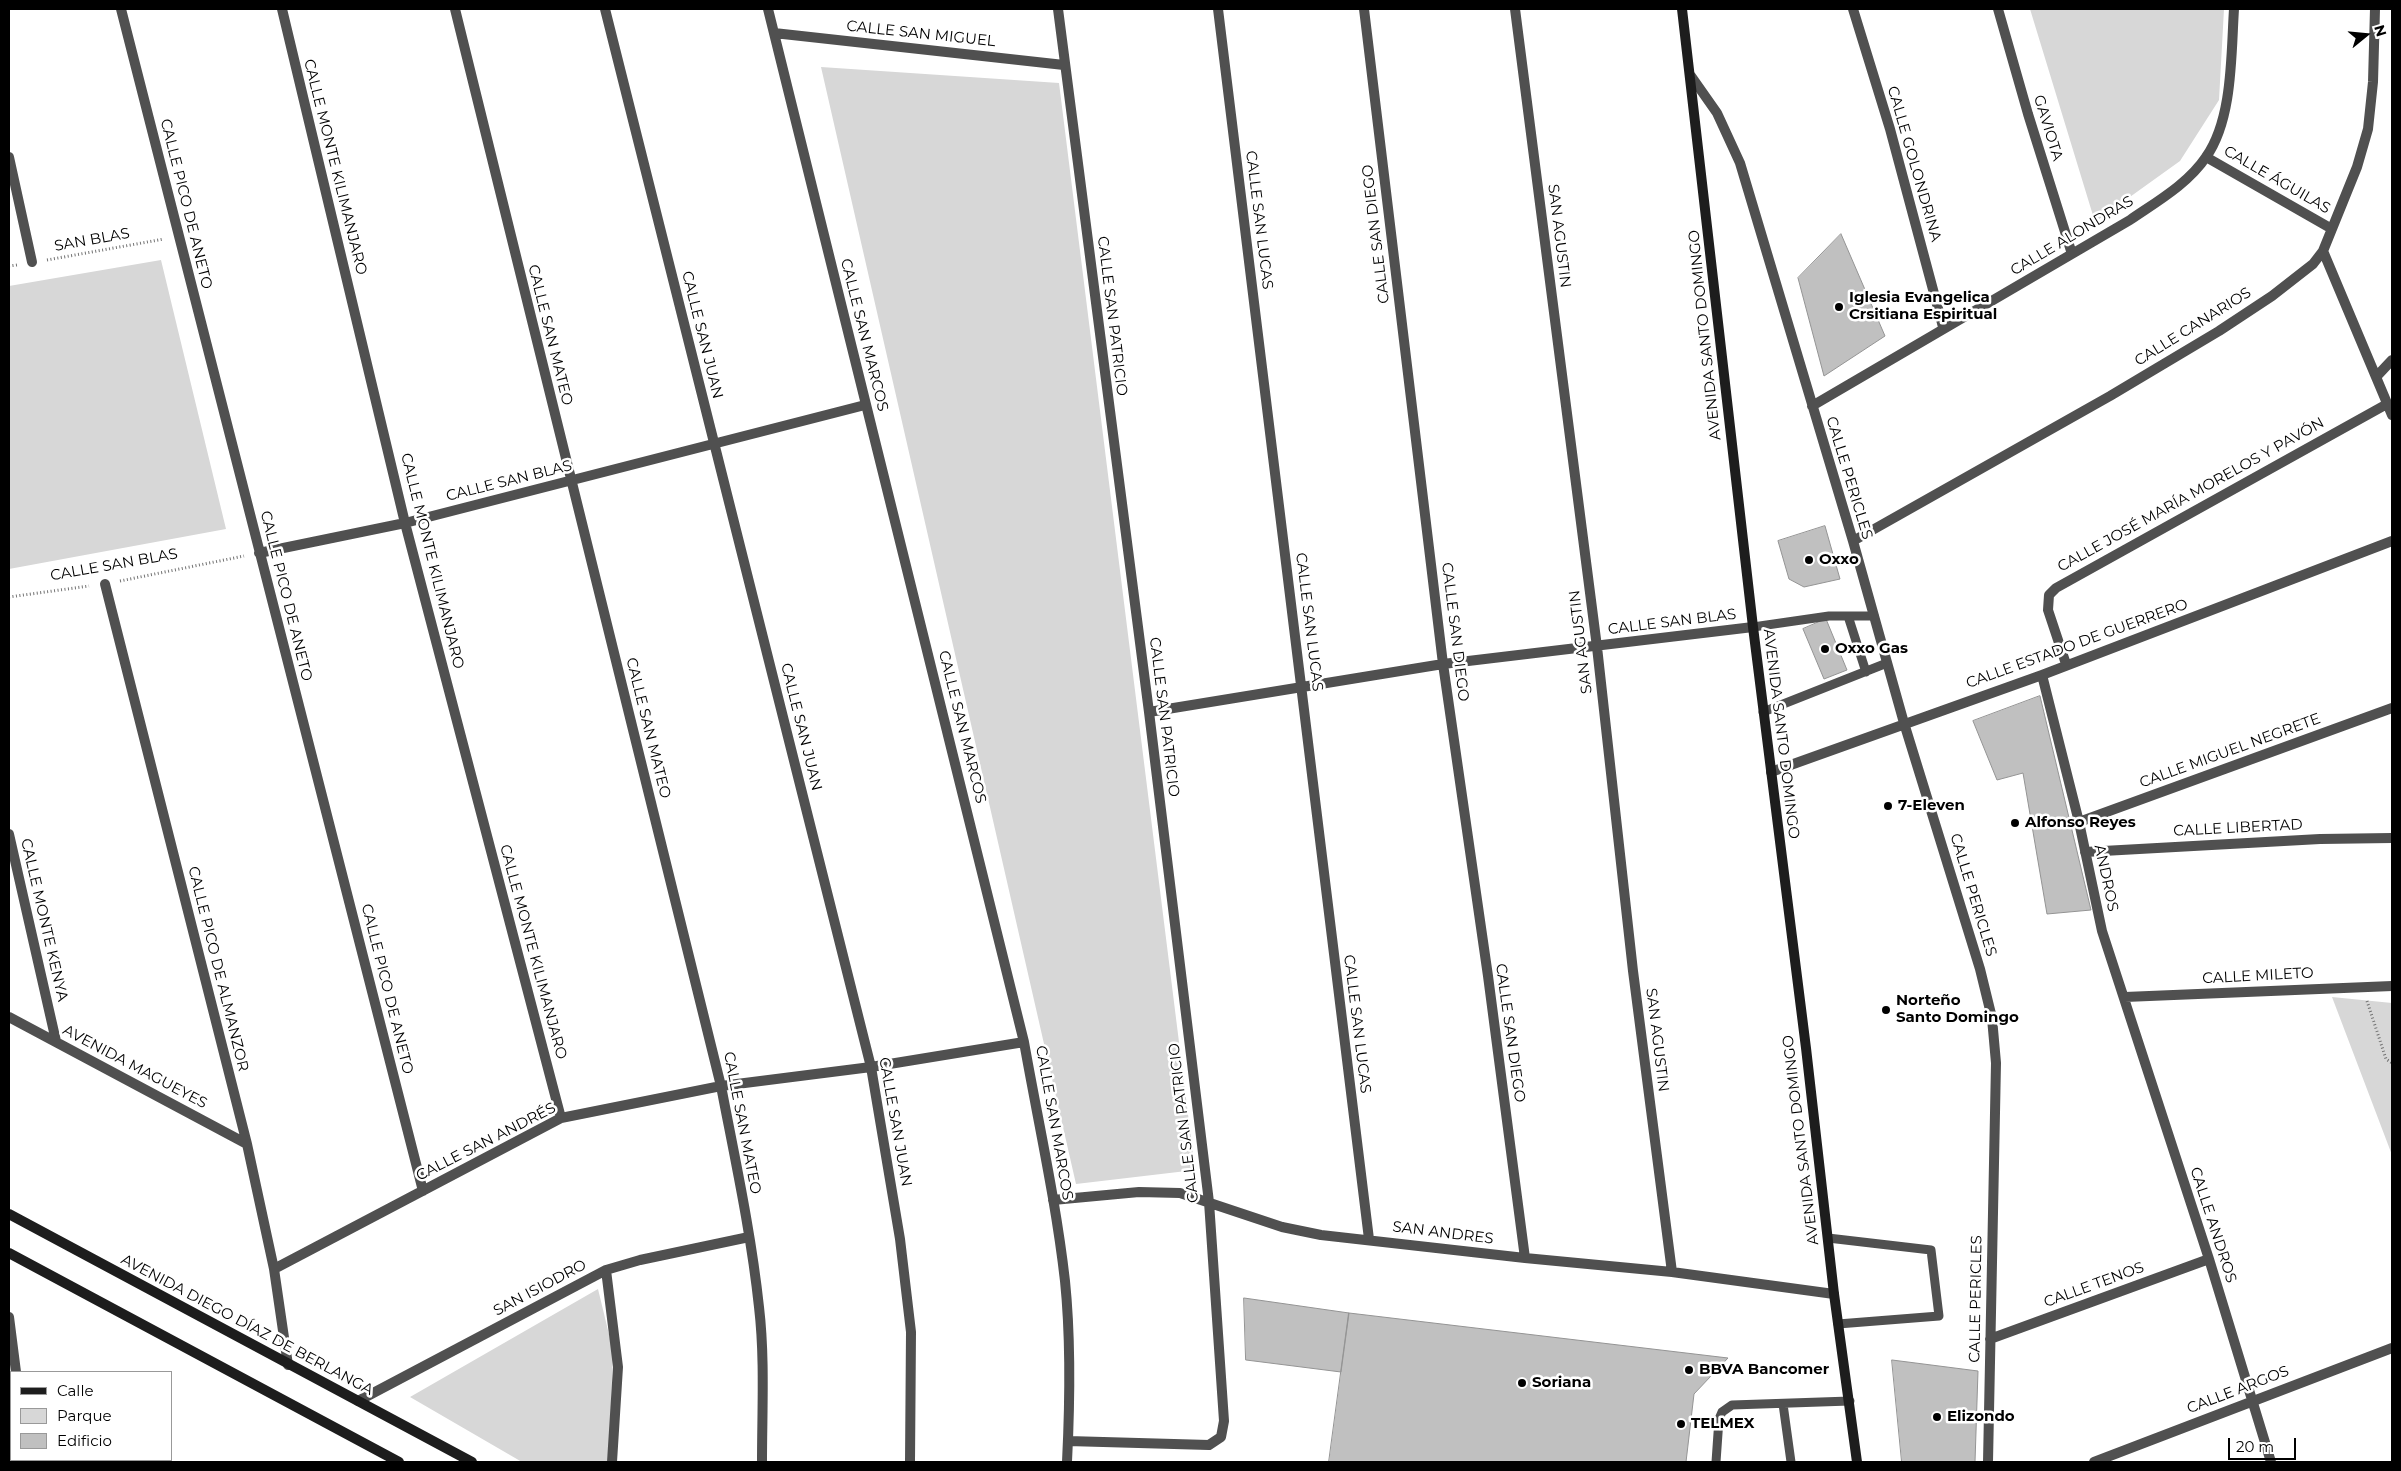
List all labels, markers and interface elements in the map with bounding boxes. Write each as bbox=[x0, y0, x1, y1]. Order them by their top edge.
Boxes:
north arrow bbox=[2341, 10, 2391, 60]
street label: CALLE SAN MIGUEL bbox=[845, 17, 997, 51]
text: N bbox=[2370, 23, 2391, 39]
street label: CALLE MONTE KILIMANJARO bbox=[299, 57, 371, 277]
street label: CALLE GOLONDRINA bbox=[1883, 84, 1945, 244]
street label: GAVIOTA bbox=[2029, 93, 2067, 163]
street label: CALLE PICO DE ANETO bbox=[156, 117, 216, 291]
street label: CALLE ÁGUILAS bbox=[2220, 142, 2334, 218]
street label: CALLE SAN LUCAS bbox=[1242, 150, 1276, 290]
street label: CALLE SAN DIEGO bbox=[1359, 163, 1393, 305]
street label: SAN AGUSTIN bbox=[1544, 183, 1574, 289]
street label: CALLE ALONDRAS bbox=[2007, 192, 2137, 280]
street label: SAN BLAS bbox=[53, 225, 131, 255]
street label: AVENIDA SANTO DOMINGO bbox=[1685, 229, 1725, 441]
street label: CALLE SAN PATRICIO bbox=[1093, 235, 1131, 397]
street label: CALLE SAN MARCOS bbox=[836, 257, 892, 413]
street label: CALLE SAN MATEO bbox=[524, 263, 576, 407]
street label: CALLE SAN JUAN bbox=[677, 269, 727, 401]
street label: CALLE CANARIOS bbox=[2131, 284, 2255, 370]
place label: Iglesia Evangelica Crsitiana Espiritual bbox=[1849, 289, 1997, 324]
marker: Iglesia Evangelica Crsitiana Espiritual bbox=[1833, 301, 1845, 313]
street label: CALLE PERICLES bbox=[1822, 414, 1876, 542]
street label: CALLE JOSÉ MARÍA MORELOS Y PAVÓN bbox=[2055, 414, 2327, 576]
street label: CALLE MONTE KILIMANJARO bbox=[396, 451, 468, 671]
street label: CALLE SAN BLAS bbox=[444, 457, 574, 505]
street label: CALLE PICO DE ANETO bbox=[256, 509, 316, 683]
street label: CALLE SAN BLAS bbox=[49, 545, 179, 585]
place label: Oxxo bbox=[1819, 551, 1859, 569]
street label: CALLE SAN LUCAS bbox=[1292, 552, 1326, 692]
marker: Oxxo bbox=[1803, 554, 1815, 566]
street label: CALLE SAN DIEGO bbox=[1438, 561, 1472, 703]
street label: SAN AGUSTIN bbox=[1566, 589, 1596, 695]
street label: CALLE ESTADO DE GUERRERO bbox=[1964, 595, 2190, 693]
street label: CALLE SAN BLAS bbox=[1607, 605, 1737, 639]
street label: AVENIDA SANTO DOMINGO bbox=[1759, 628, 1803, 840]
street label: CALLE SAN PATRICIO bbox=[1145, 636, 1183, 798]
place label: Oxxo Gas bbox=[1835, 640, 1908, 658]
marker: Oxxo Gas bbox=[1819, 643, 1831, 655]
street label: CALLE SAN MARCOS bbox=[934, 649, 990, 805]
street label: CALLE SAN MATEO bbox=[622, 656, 674, 800]
street label: CALLE SAN JUAN bbox=[776, 661, 826, 793]
street label: CALLE MIGUEL NEGRETE bbox=[2137, 710, 2323, 792]
place label: 7-Eleven bbox=[1898, 797, 1965, 815]
marker: 7-Eleven bbox=[1882, 800, 1894, 812]
place label: Alfonso Reyes bbox=[2025, 814, 2136, 832]
street label: CALLE LIBERTAD bbox=[2173, 816, 2303, 840]
marker: Alfonso Reyes bbox=[2009, 817, 2021, 829]
street label: CALLE PERICLES bbox=[1946, 831, 2000, 959]
street label: CALLE MONTE KENYA bbox=[16, 837, 72, 1003]
street label: CALLE MONTE KILIMANJARO bbox=[496, 843, 570, 1061]
street label: ANDROS bbox=[2090, 843, 2122, 913]
street label: CALLE PICO DE ALMANZOR bbox=[184, 865, 252, 1073]
street label: CALLE PICO DE ANETO bbox=[357, 902, 417, 1076]
street label: CALLE SAN LUCAS bbox=[1340, 954, 1374, 1094]
street label: CALLE SAN DIEGO bbox=[1491, 962, 1529, 1104]
street label: CALLE MILETO bbox=[2202, 964, 2314, 988]
street label: SAN AGUSTIN bbox=[1642, 987, 1672, 1093]
place label: Norteño Santo Domingo bbox=[1896, 992, 2019, 1027]
marker: Norteño Santo Domingo bbox=[1880, 1004, 1892, 1016]
street label: AVENIDA MAGUEYES bbox=[60, 1021, 210, 1113]
street label: AVENIDA SANTO DOMINGO bbox=[1779, 1034, 1823, 1246]
street label: CALLE SAN PATRICIO bbox=[1165, 1042, 1203, 1204]
street label: CALLE SAN MARCOS bbox=[1032, 1044, 1076, 1202]
street label: CALLE SAN MATEO bbox=[719, 1050, 765, 1196]
street label: CALLE SAN JUAN bbox=[875, 1056, 915, 1188]
street label: CALLE SAN ANDRÉS bbox=[413, 1099, 559, 1185]
street label: CALLE ANDROS bbox=[2186, 1165, 2240, 1285]
street label: SAN ANDRES bbox=[1392, 1218, 1494, 1248]
street label: CALLE PERICLES bbox=[1966, 1235, 1986, 1363]
street label: AVENIDA DIEGO DÍAZ DE BERLANGA bbox=[118, 1251, 376, 1399]
street label: SAN ISIODRO bbox=[490, 1256, 590, 1320]
street label: CALLE TENOS bbox=[2041, 1259, 2147, 1311]
place label: BBVA Bancomer bbox=[1699, 1361, 1829, 1379]
street label: CALLE ARGOS bbox=[2184, 1362, 2292, 1418]
marker: BBVA Bancomer bbox=[1683, 1364, 1695, 1376]
legend bbox=[10, 1371, 172, 1461]
place label: Soriana bbox=[1532, 1374, 1591, 1392]
marker: Soriana bbox=[1516, 1377, 1528, 1389]
text: Calle bbox=[57, 1381, 94, 1400]
text: Parque bbox=[57, 1406, 112, 1425]
place label: Elizondo bbox=[1947, 1408, 2015, 1426]
marker: Elizondo bbox=[1931, 1411, 1943, 1423]
place label: TELMEX bbox=[1691, 1415, 1754, 1433]
marker: TELMEX bbox=[1675, 1418, 1687, 1430]
scale bar bbox=[2231, 1428, 2298, 1460]
text: Edificio bbox=[57, 1431, 112, 1450]
text: 20 m bbox=[2236, 1437, 2274, 1456]

